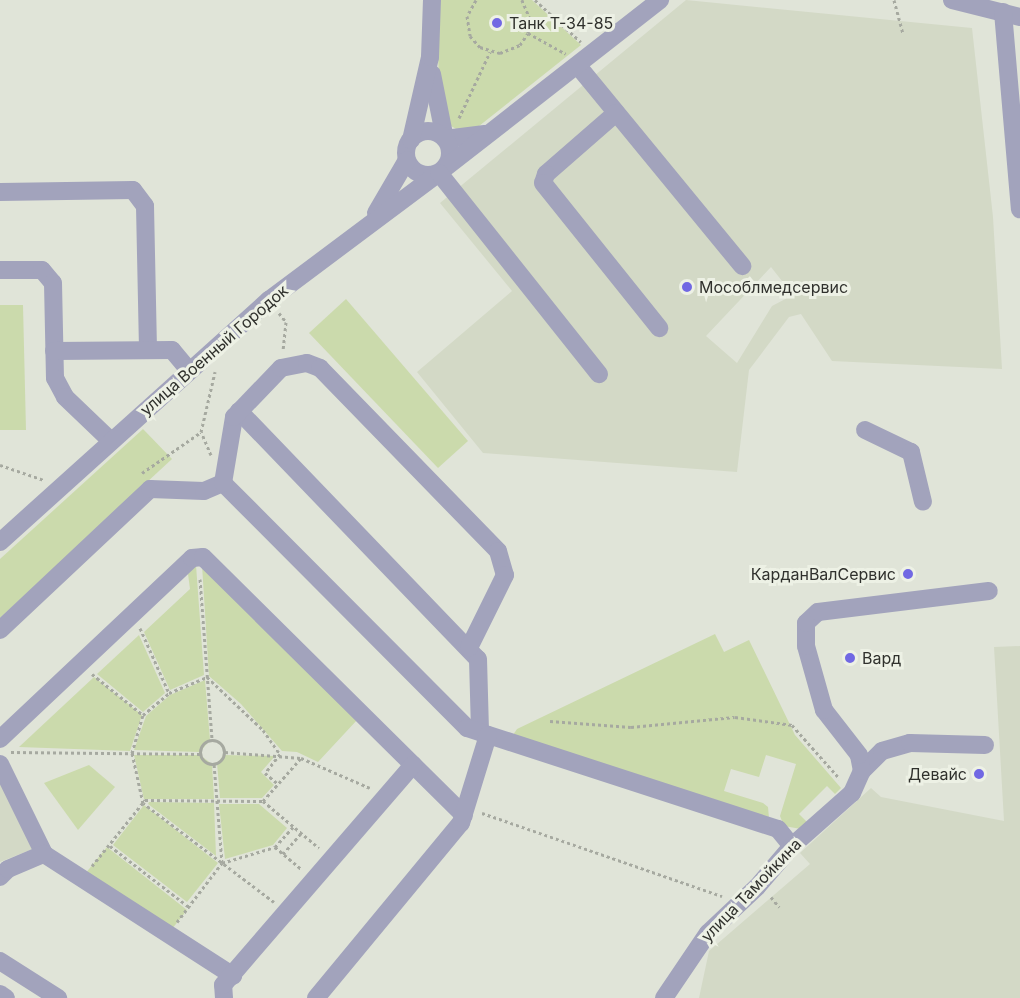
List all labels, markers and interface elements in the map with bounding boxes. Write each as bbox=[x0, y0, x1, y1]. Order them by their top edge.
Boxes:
place label: Танк Т-34-85 bbox=[509, 13, 613, 33]
marker: Танк Т-34-85 bbox=[490, 16, 504, 30]
place label: Мособлмедсервис bbox=[699, 277, 848, 297]
marker: Мособлмедсервис bbox=[680, 280, 694, 294]
street label: улица Военный Городок bbox=[136, 281, 292, 419]
place label: КарданВалСервис bbox=[751, 564, 896, 584]
marker: КарданВалСервис bbox=[901, 567, 915, 581]
place label: Вард bbox=[862, 648, 901, 668]
marker: Вард bbox=[843, 651, 857, 665]
place label: Девайс bbox=[908, 764, 967, 784]
marker: Девайс bbox=[972, 767, 986, 781]
street label: улица Тамойкина bbox=[697, 834, 805, 946]

